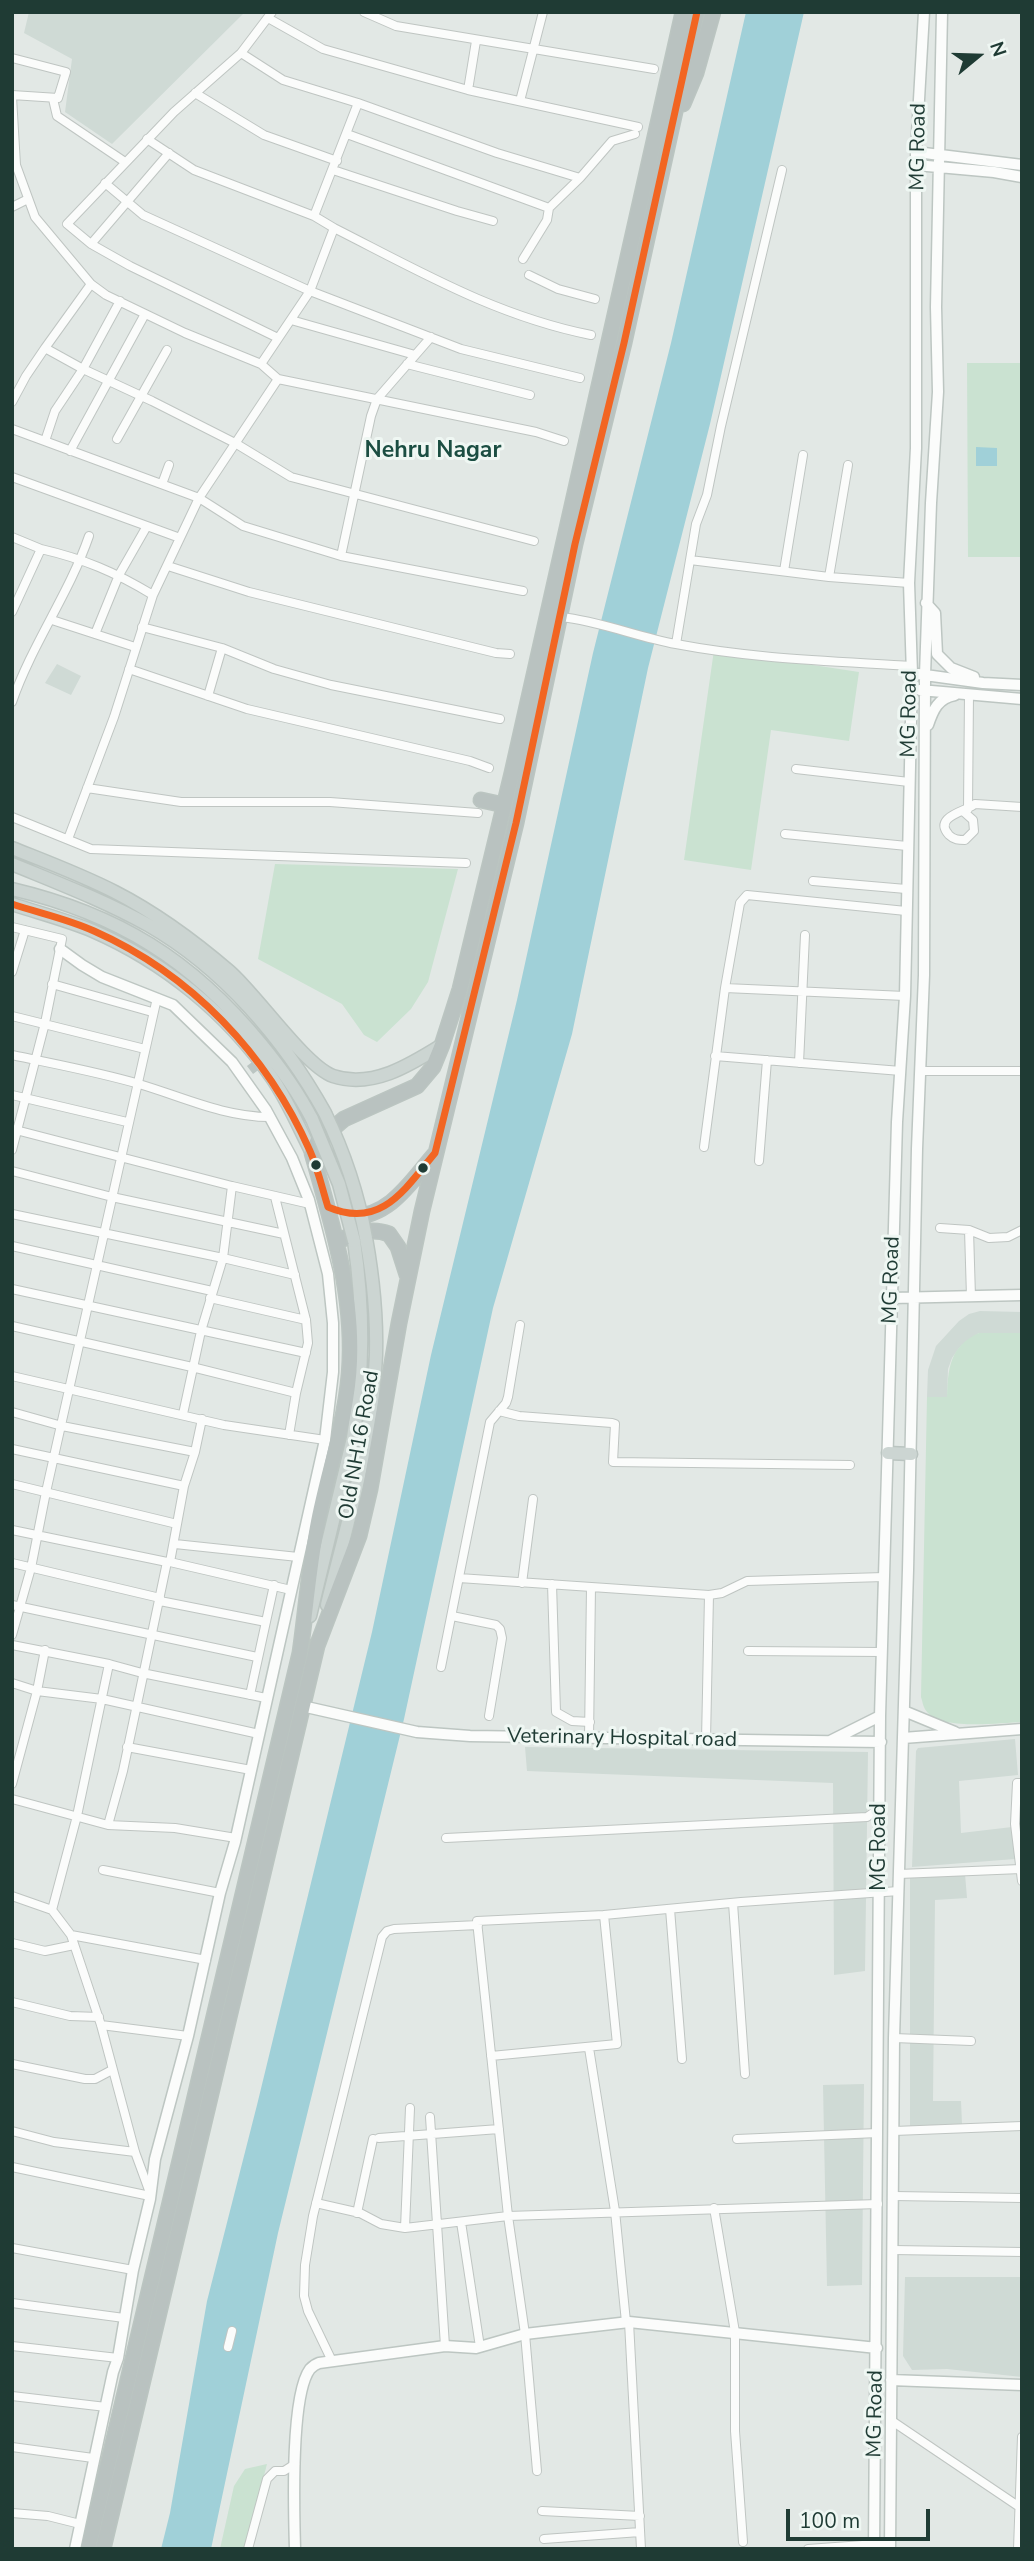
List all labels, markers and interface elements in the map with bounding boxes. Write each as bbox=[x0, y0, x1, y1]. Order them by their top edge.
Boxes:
north arrow bbox=[943, 21, 1013, 91]
text: N bbox=[983, 38, 1012, 60]
street label: MG Road bbox=[906, 103, 932, 191]
district label: Nehru Nagar bbox=[365, 437, 501, 465]
street label: MG Road bbox=[897, 670, 923, 758]
unlabelled marker bbox=[309, 1158, 323, 1172]
unlabelled marker bbox=[416, 1161, 430, 1175]
street label: MG Road bbox=[878, 1236, 906, 1324]
street label: Old NH16 Road bbox=[334, 1369, 386, 1521]
street label: Veterinary Hospital road bbox=[507, 1724, 737, 1754]
street label: MG Road bbox=[867, 1803, 893, 1891]
street label: MG Road bbox=[863, 2370, 889, 2458]
scale bar bbox=[789, 2494, 932, 2538]
text: 100 m bbox=[799, 2507, 860, 2535]

